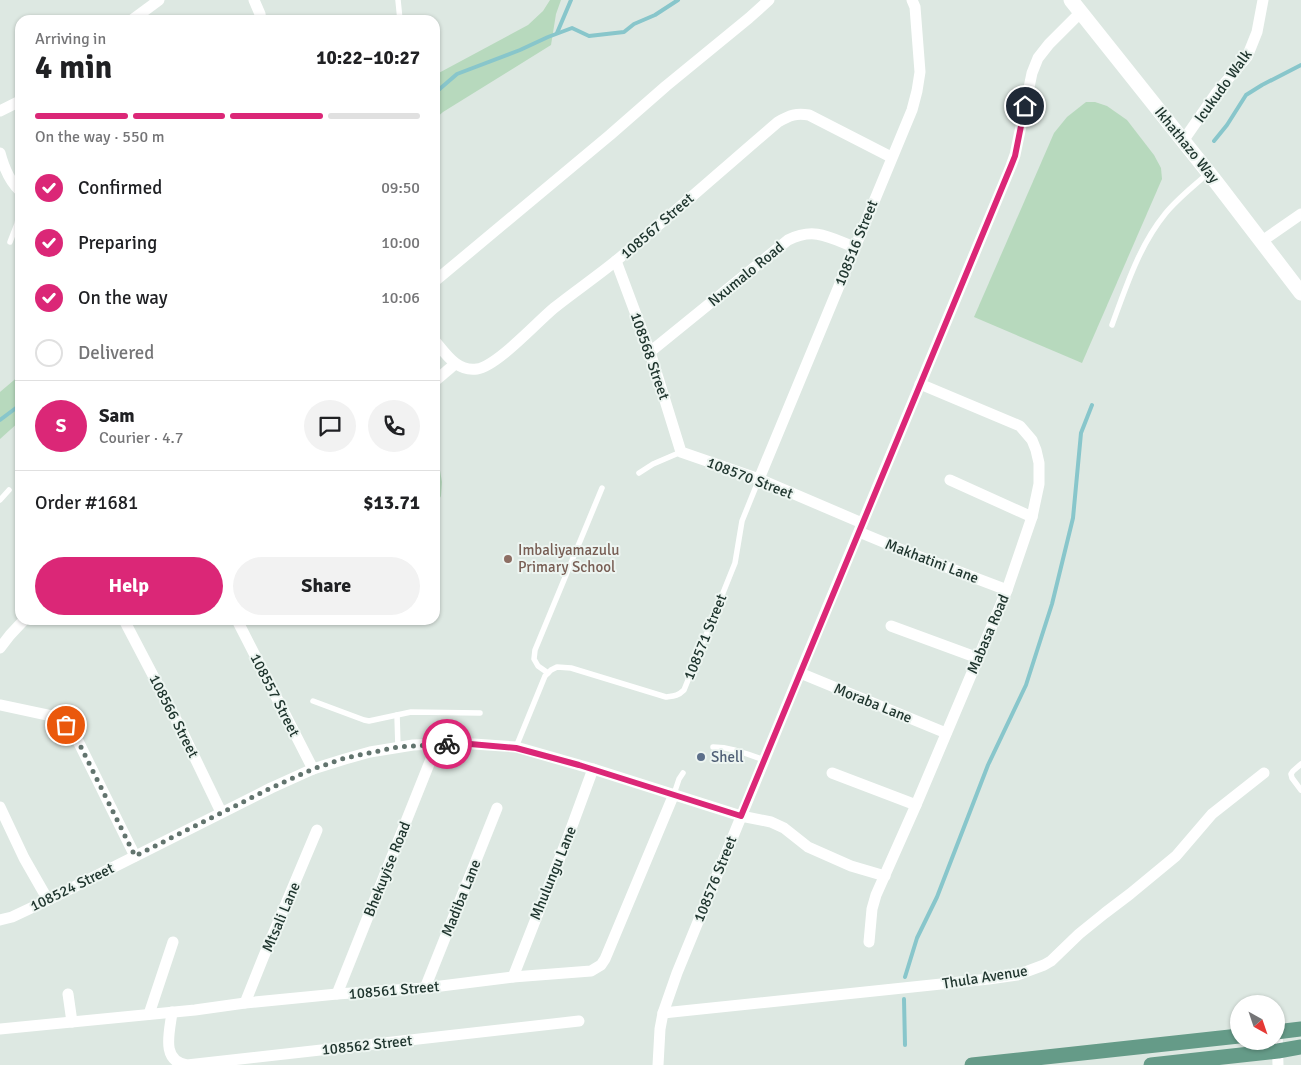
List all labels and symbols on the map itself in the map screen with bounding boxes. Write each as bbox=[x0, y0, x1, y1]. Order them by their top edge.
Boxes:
street label: Icukudo Walk bbox=[1190, 46, 1256, 126]
pin bbox=[1004, 85, 1046, 127]
street label: Ikhathazo Way bbox=[1151, 103, 1223, 187]
street label: 108567 Street bbox=[617, 189, 697, 263]
street label: 108516 Street bbox=[831, 197, 881, 289]
street label: Nxumalo Road bbox=[704, 238, 788, 310]
street label: 108568 Street bbox=[627, 310, 673, 402]
street label: 108570 Street bbox=[704, 453, 796, 503]
street label: Makhatini Lane bbox=[883, 535, 981, 587]
place label: Imbaliyamazulu Primary School bbox=[518, 541, 619, 576]
marker: Imbaliyamazulu Primary School bbox=[502, 553, 514, 565]
street label: 108571 Street bbox=[680, 591, 730, 683]
street label: Mabasa Road bbox=[963, 591, 1013, 677]
street label: 108557 Street bbox=[246, 650, 304, 740]
street label: 108566 Street bbox=[145, 671, 203, 761]
street label: Moraba Lane bbox=[831, 679, 915, 727]
pin bbox=[45, 704, 87, 746]
courier bbox=[422, 719, 472, 769]
place label: Shell bbox=[711, 748, 744, 766]
marker: Shell bbox=[695, 751, 707, 763]
street label: Bhekuyise Road bbox=[360, 819, 414, 919]
street label: Mhulungu Lane bbox=[526, 823, 580, 923]
street label: 108576 Street bbox=[690, 833, 740, 925]
street label: Madiba Lane bbox=[437, 857, 485, 939]
street label: 108524 Street bbox=[27, 859, 117, 915]
street label: Mtsali Lane bbox=[258, 879, 304, 955]
street label: Thula Avenue bbox=[941, 961, 1029, 993]
street label: 108561 Street bbox=[348, 977, 440, 1003]
north arrow bbox=[1230, 995, 1285, 1050]
street label: 108562 Street bbox=[321, 1031, 413, 1059]

